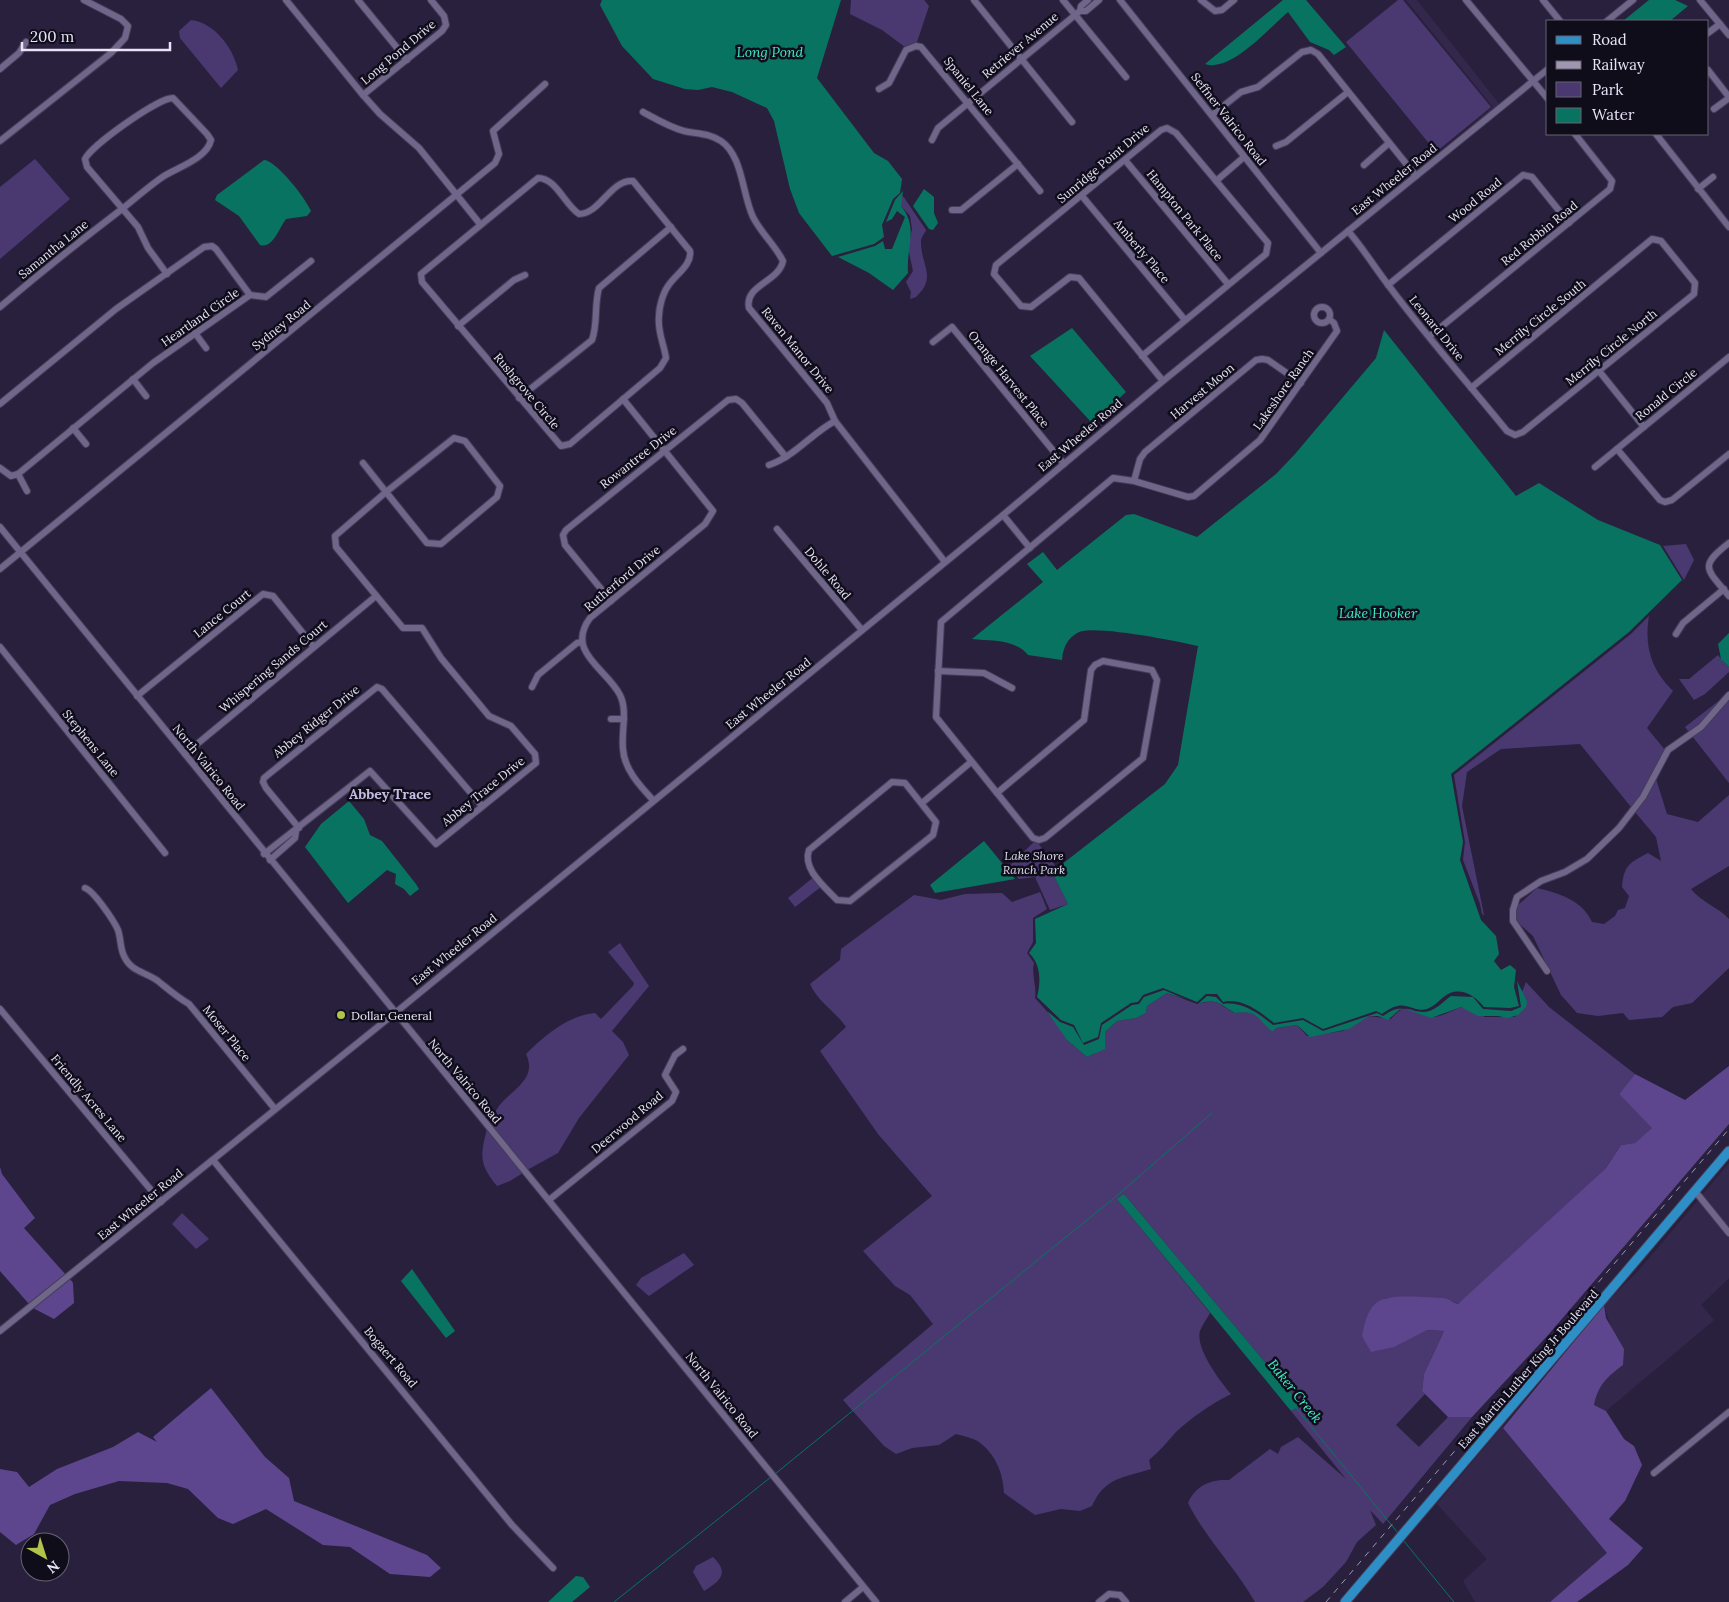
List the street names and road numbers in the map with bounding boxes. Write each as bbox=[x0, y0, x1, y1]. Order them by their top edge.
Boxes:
street label: Retriever Avenue bbox=[979, 8, 1062, 81]
street label: Long Pond Drive bbox=[358, 16, 439, 88]
street label: Spaniel Lane bbox=[941, 54, 997, 119]
street label: Seffner Valrico Road bbox=[1188, 70, 1270, 168]
street label: Sunridge Point Drive bbox=[1054, 120, 1153, 206]
street label: East Wheeler Road bbox=[1348, 140, 1440, 218]
street label: Hampton Park Place bbox=[1144, 166, 1227, 264]
street label: Wood Road bbox=[1446, 174, 1504, 226]
street label: Red Robbin Road bbox=[1498, 197, 1580, 269]
street label: Amberly Place bbox=[1110, 215, 1173, 286]
street label: Samantha Lane bbox=[15, 216, 91, 282]
street label: Merrily Circle South bbox=[1491, 276, 1589, 358]
street label: Heartland Circle bbox=[158, 284, 242, 349]
street label: Leonard Drive bbox=[1406, 292, 1468, 364]
street label: Sydney Road bbox=[249, 297, 313, 353]
street label: Raven Manor Drive bbox=[759, 304, 838, 396]
street label: Merrily Circle North bbox=[1562, 306, 1660, 388]
street label: Orange Harvest Place bbox=[965, 327, 1053, 431]
street label: Lakeshore Ranch bbox=[1249, 346, 1317, 432]
street label: Rushgrove Circle bbox=[491, 350, 564, 433]
street label: Harvest Moon bbox=[1167, 360, 1237, 422]
street label: Ronald Circle bbox=[1632, 364, 1700, 423]
street label: East Wheeler Road bbox=[1035, 395, 1125, 475]
street label: Rowantree Drive bbox=[597, 422, 680, 492]
street label: Rutherford Drive bbox=[581, 542, 663, 614]
street label: Dohle Road bbox=[802, 544, 854, 602]
street label: Lance Court bbox=[190, 585, 254, 641]
street label: Whispering Sands Court bbox=[216, 616, 330, 716]
street label: East Wheeler Road bbox=[722, 654, 814, 732]
street label: Abbey Ridger Drive bbox=[269, 681, 363, 761]
street label: Stephens Lane bbox=[59, 706, 123, 780]
street label: North Valrico Road bbox=[170, 721, 248, 813]
street label: Abbey Trace Drive bbox=[438, 753, 528, 830]
street label: East Wheeler Road bbox=[408, 910, 500, 988]
street label: Moser Place bbox=[200, 1002, 254, 1064]
street label: North Valrico Road bbox=[425, 1035, 505, 1127]
street label: Friendly Acres Lane bbox=[48, 1051, 130, 1145]
street label: Deerwood Road bbox=[588, 1088, 666, 1156]
street label: East Wheeler Road bbox=[94, 1165, 186, 1243]
street label: East Martin Luther King Jr Boulevard bbox=[1455, 1286, 1601, 1452]
street label: Bogaert Road bbox=[361, 1324, 421, 1390]
street label: North Valrico Road bbox=[683, 1349, 761, 1441]

